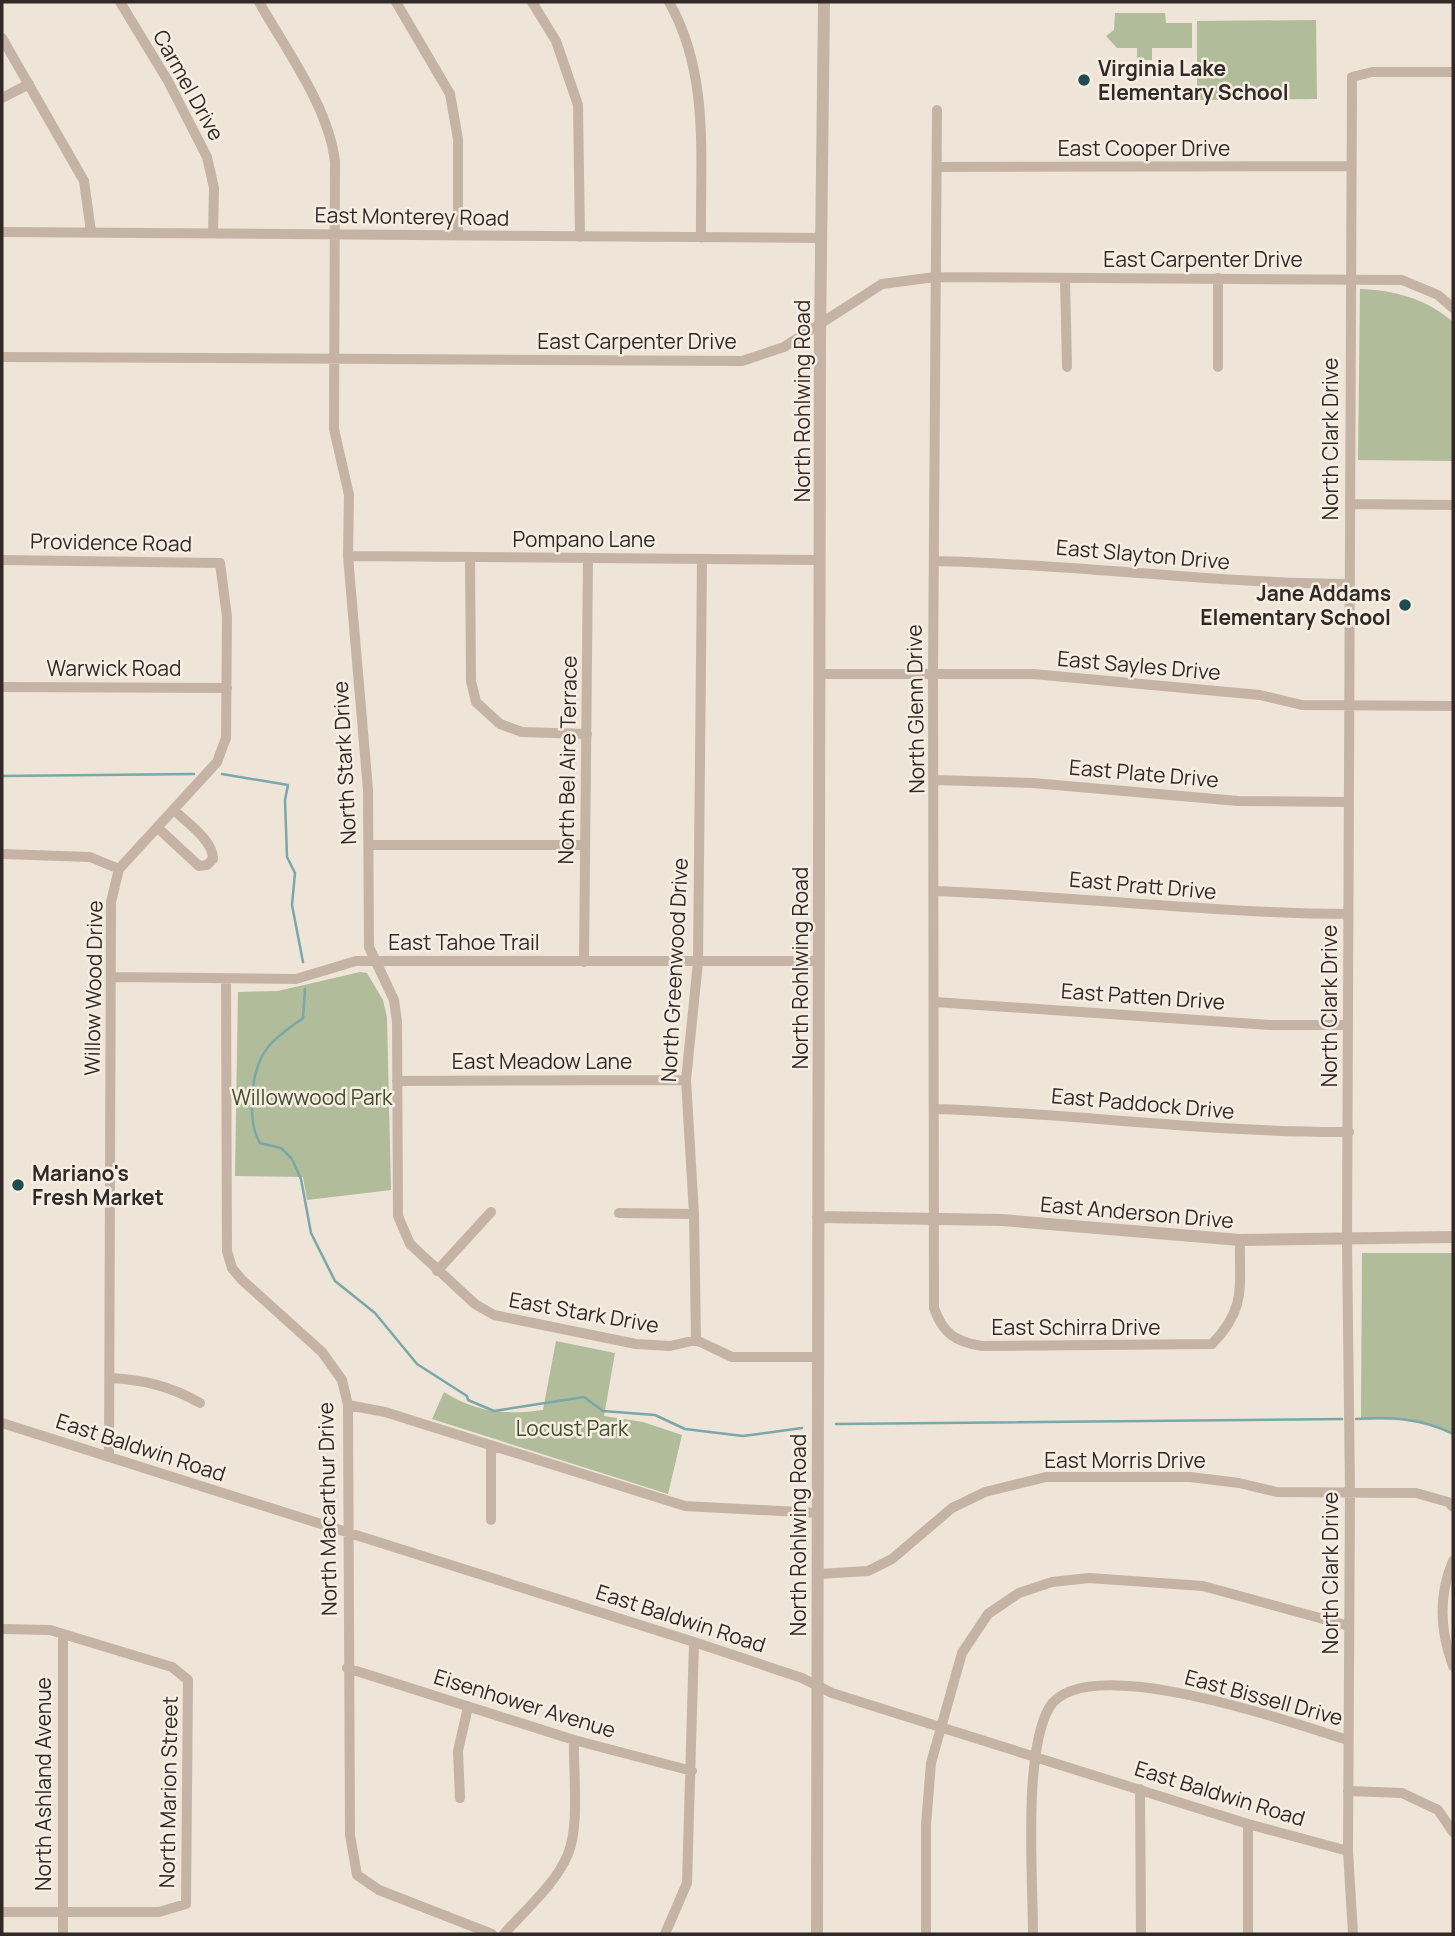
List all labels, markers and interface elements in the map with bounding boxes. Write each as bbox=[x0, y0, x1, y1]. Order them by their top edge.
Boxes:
street label: Carmel Drive bbox=[147, 25, 231, 145]
place label: Virginia Lake Elementary School bbox=[1098, 54, 1289, 106]
marker: Virginia Lake Elementary School bbox=[1076, 72, 1092, 88]
street label: East Cooper Drive bbox=[1058, 134, 1230, 162]
street label: East Monterey Road bbox=[314, 200, 510, 232]
street label: East Carpenter Drive bbox=[1103, 245, 1303, 273]
street label: North Rohlwing Road bbox=[788, 300, 816, 502]
street label: East Carpenter Drive bbox=[537, 327, 737, 355]
street label: North Clark Drive bbox=[1316, 358, 1344, 520]
street label: Pompano Lane bbox=[512, 525, 656, 553]
street label: Providence Road bbox=[30, 527, 192, 557]
street label: East Slayton Drive bbox=[1055, 532, 1231, 576]
place label: Jane Addams Elementary School bbox=[1200, 579, 1391, 631]
marker: Jane Addams Elementary School bbox=[1397, 597, 1413, 613]
street label: North Glenn Drive bbox=[900, 624, 930, 794]
street label: East Sayles Drive bbox=[1056, 644, 1222, 686]
street label: Warwick Road bbox=[47, 654, 181, 682]
street label: North Bel Aire Terrace bbox=[551, 655, 583, 865]
street label: North Stark Drive bbox=[326, 680, 362, 846]
street label: East Plate Drive bbox=[1068, 753, 1220, 793]
street label: North Greenwood Drive bbox=[654, 857, 694, 1083]
street label: East Pratt Drive bbox=[1068, 865, 1218, 905]
street label: North Rohlwing Road bbox=[786, 867, 814, 1069]
street label: Willow Wood Drive bbox=[77, 900, 109, 1076]
street label: North Clark Drive bbox=[1315, 925, 1343, 1087]
street label: East Tahoe Trail bbox=[388, 928, 540, 956]
street label: East Patten Drive bbox=[1060, 976, 1226, 1016]
street label: East Meadow Lane bbox=[452, 1047, 632, 1075]
street label: East Paddock Drive bbox=[1050, 1081, 1236, 1125]
park label: Willowwood Park bbox=[231, 1083, 393, 1111]
place label: Mariano's Fresh Market bbox=[32, 1159, 164, 1211]
marker: Mariano's Fresh Market bbox=[10, 1177, 26, 1193]
street label: East Anderson Drive bbox=[1039, 1190, 1235, 1234]
street label: East Stark Drive bbox=[507, 1285, 661, 1339]
street label: East Schirra Drive bbox=[992, 1313, 1160, 1341]
street label: North Macarthur Drive bbox=[311, 1402, 343, 1616]
street label: East Baldwin Road bbox=[53, 1406, 229, 1488]
park label: Locust Park bbox=[516, 1414, 629, 1442]
street label: North Rohlwing Road bbox=[784, 1434, 812, 1636]
street label: East Morris Drive bbox=[1044, 1446, 1206, 1474]
street label: North Clark Drive bbox=[1316, 1492, 1344, 1654]
street label: East Baldwin Road bbox=[593, 1577, 769, 1659]
street label: Eisenhower Avenue bbox=[431, 1662, 619, 1744]
street label: East Bissell Drive bbox=[1182, 1662, 1346, 1732]
street label: North Ashland Avenue bbox=[29, 1677, 57, 1891]
street label: North Marion Street bbox=[152, 1696, 184, 1888]
street label: East Baldwin Road bbox=[1131, 1754, 1309, 1832]

